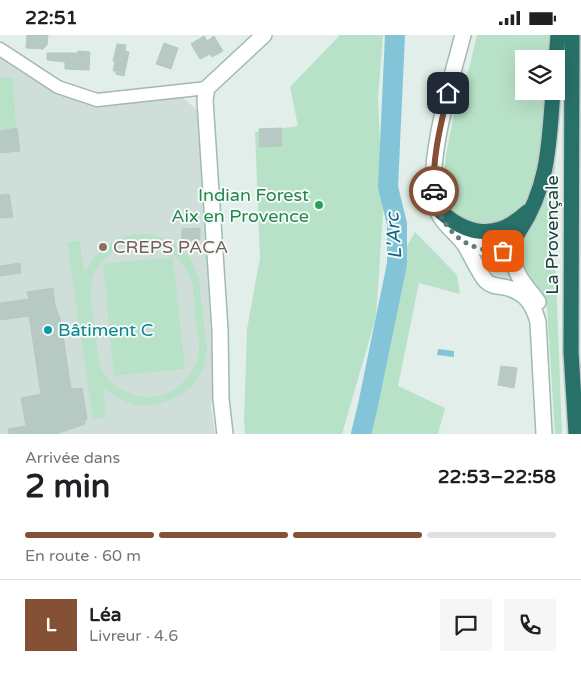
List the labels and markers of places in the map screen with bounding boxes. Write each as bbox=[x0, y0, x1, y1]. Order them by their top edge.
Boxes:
pin bbox=[427, 72, 469, 114]
place label: Indian Forest Aix en Provence bbox=[171, 184, 309, 227]
marker: Indian Forest Aix en Provence bbox=[313, 199, 325, 211]
pin bbox=[482, 230, 524, 272]
place label: CREPS PACA bbox=[113, 236, 228, 258]
marker: CREPS PACA bbox=[97, 241, 109, 253]
place label: Bâtiment C bbox=[58, 319, 153, 341]
marker: Bâtiment C bbox=[42, 324, 54, 336]

